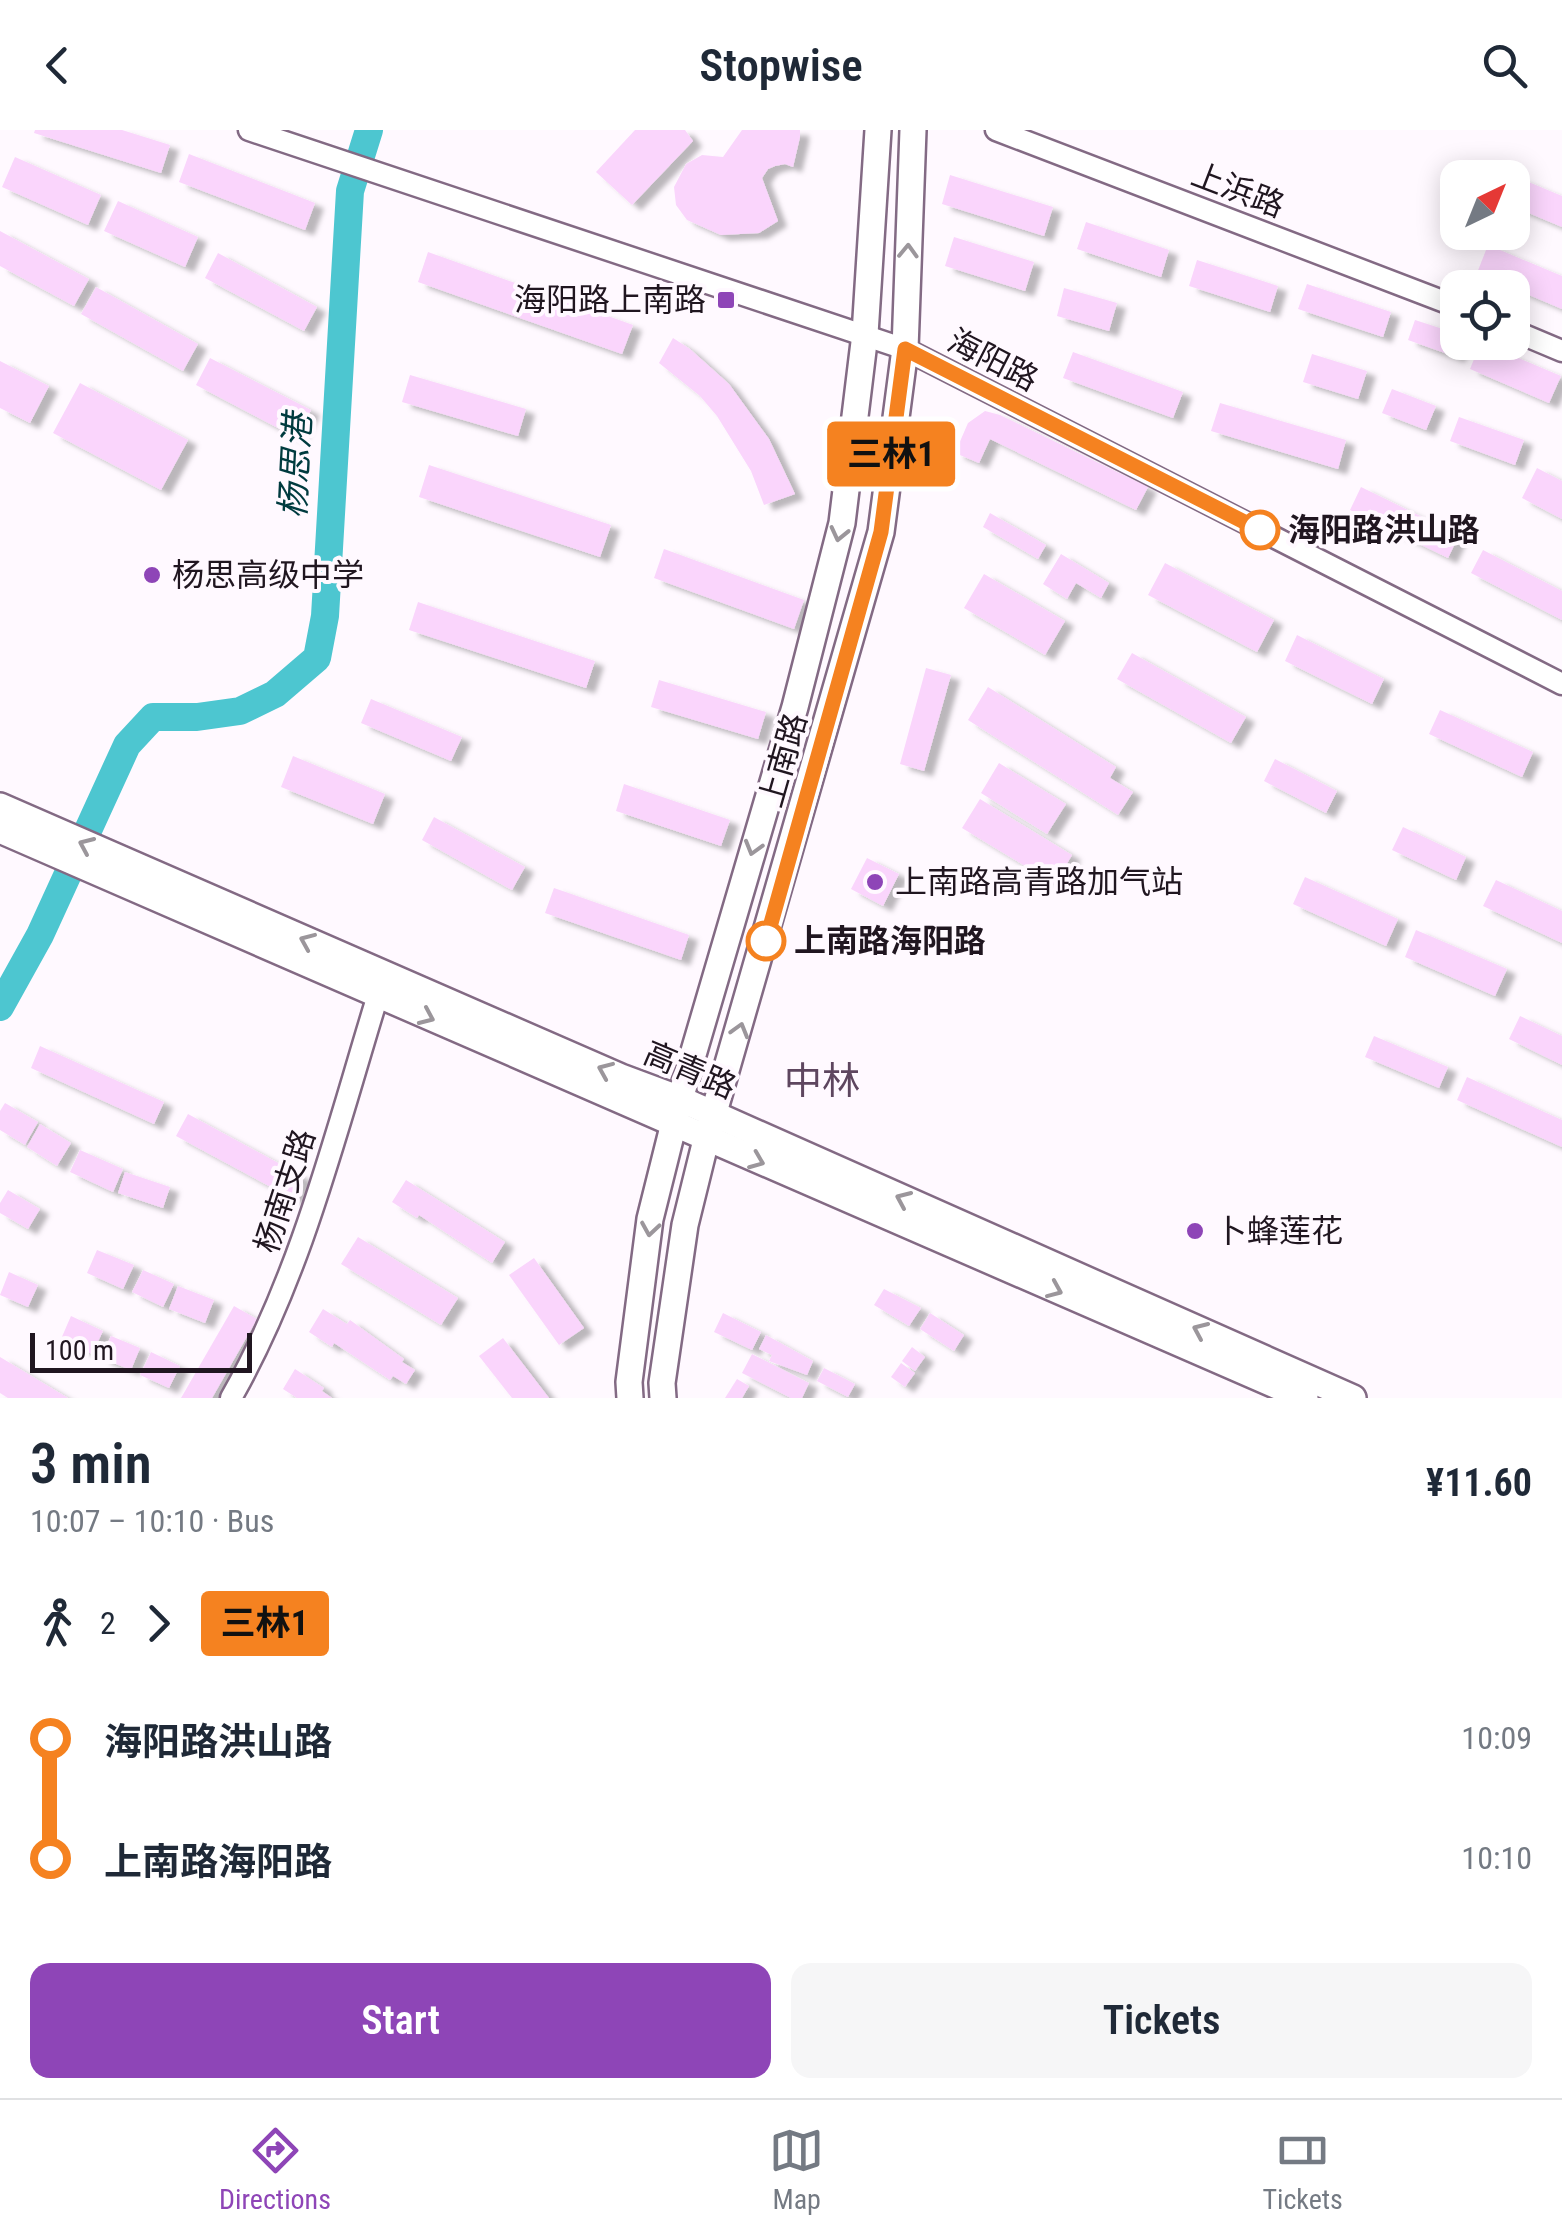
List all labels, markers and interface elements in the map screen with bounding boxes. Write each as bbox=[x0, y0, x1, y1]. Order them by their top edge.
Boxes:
icon: back bbox=[30, 38, 85, 93]
icon: search bbox=[1477, 38, 1532, 93]
text: Stopwise bbox=[699, 39, 863, 92]
street label: 上浜路 bbox=[1186, 155, 1290, 225]
north arrow bbox=[1440, 160, 1530, 250]
map controls bbox=[1440, 160, 1530, 360]
one-way arrow bbox=[898, 243, 919, 259]
button: locate bbox=[1440, 270, 1530, 360]
place label: 海阳路上南路 bbox=[514, 281, 706, 319]
marker: 海阳路上南路 bbox=[715, 289, 737, 311]
street label: 海阳路 bbox=[942, 321, 1044, 399]
water label: 杨思港 bbox=[273, 408, 319, 520]
line badge: 三林1 bbox=[834, 422, 948, 486]
text: 三林1 bbox=[847, 434, 935, 475]
marker: 海阳路洪山路 bbox=[1241, 511, 1279, 549]
place label: 海阳路洪山路 bbox=[1288, 511, 1480, 549]
one-way arrow bbox=[830, 525, 851, 542]
place label: 杨思高级中学 bbox=[172, 556, 364, 594]
marker: 杨思高级中学 bbox=[141, 564, 163, 586]
street label: 上南路 bbox=[752, 709, 814, 811]
one-way arrow bbox=[78, 837, 96, 857]
one-way arrow bbox=[744, 838, 765, 855]
place label: 上南路高青路加气站 bbox=[895, 863, 1183, 901]
marker: 上南路高青路加气站 bbox=[864, 871, 886, 893]
marker: 上南路海阳路 bbox=[747, 922, 785, 960]
place label: 上南路海阳路 bbox=[794, 922, 986, 960]
one-way arrow bbox=[299, 933, 317, 953]
one-way arrow bbox=[417, 1005, 435, 1025]
one-way arrow bbox=[728, 1022, 749, 1039]
street label: 高青路 bbox=[638, 1034, 742, 1106]
district label: 中林 bbox=[784, 1059, 860, 1103]
one-way arrow bbox=[597, 1062, 615, 1082]
street label: 杨南支路 bbox=[247, 1124, 323, 1258]
one-way arrow bbox=[747, 1149, 765, 1169]
one-way arrow bbox=[895, 1191, 913, 1211]
place label: 卜蜂莲花 bbox=[1215, 1212, 1343, 1250]
one-way arrow bbox=[640, 1220, 661, 1237]
marker: 卜蜂莲花 bbox=[1184, 1220, 1206, 1242]
one-way arrow bbox=[1045, 1278, 1063, 1298]
one-way arrow bbox=[1192, 1323, 1210, 1343]
scale bar bbox=[30, 1328, 252, 1372]
text: 100 m bbox=[45, 1334, 114, 1367]
text: 3 min bbox=[30, 1432, 152, 1496]
text: ¥11.60 bbox=[1426, 1461, 1532, 1505]
text: 10:07 – 10:10 · Bus bbox=[30, 1502, 274, 1540]
icon: walk bbox=[30, 1596, 85, 1651]
icon: forward bbox=[131, 1596, 186, 1651]
text: 三林1 bbox=[221, 1603, 309, 1644]
text: 2 bbox=[100, 1604, 116, 1642]
text: 10:09 bbox=[1461, 1719, 1532, 1757]
text: 海阳路洪山路 bbox=[104, 1720, 332, 1764]
text: 10:10 bbox=[1461, 1839, 1532, 1877]
text: 上南路海阳路 bbox=[104, 1840, 332, 1884]
button: Start bbox=[30, 1963, 771, 2078]
button: Tickets bbox=[791, 1963, 1532, 2078]
tab: Directions bbox=[219, 2123, 331, 2216]
tab: Map bbox=[769, 2123, 824, 2216]
tab: Tickets bbox=[1262, 2123, 1343, 2216]

